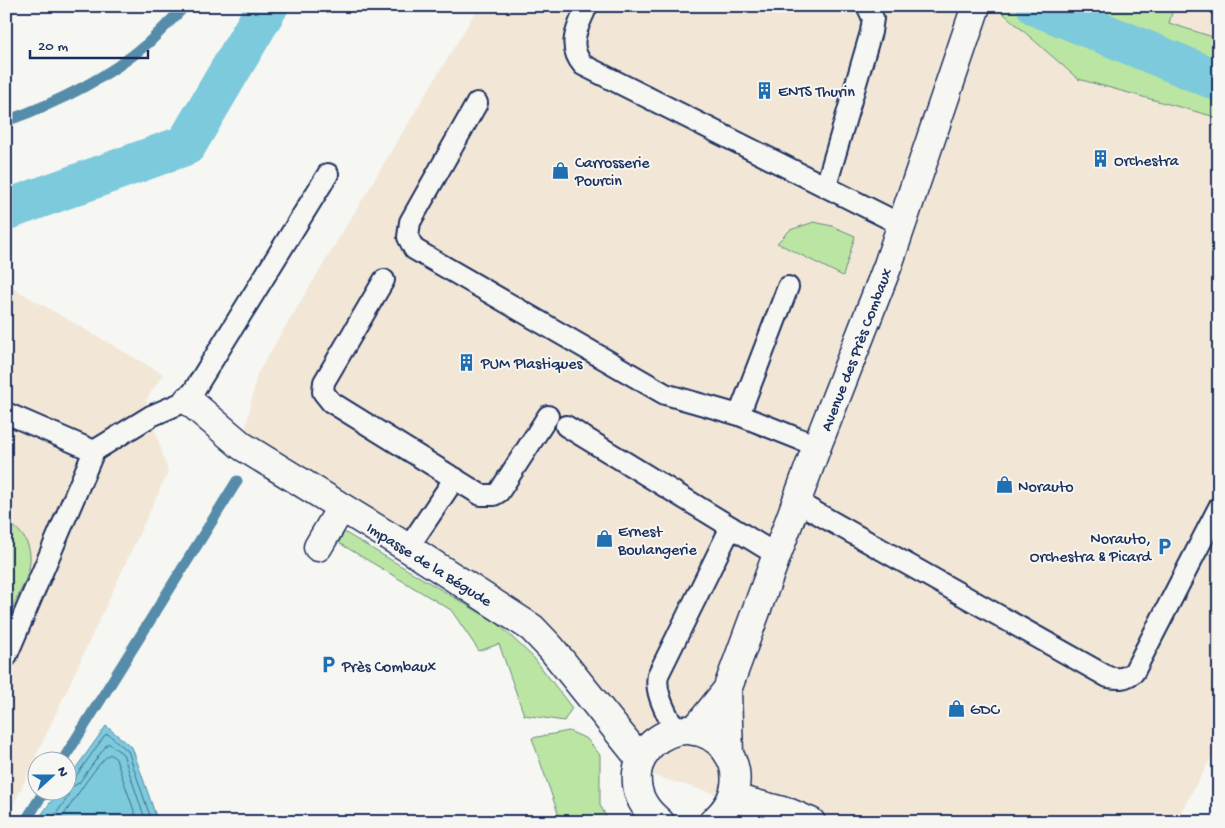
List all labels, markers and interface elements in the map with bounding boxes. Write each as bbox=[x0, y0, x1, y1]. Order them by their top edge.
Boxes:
scale bar bbox=[30, 28, 148, 60]
text: 20 m bbox=[38, 38, 68, 56]
building icon: ENTS Thurin bbox=[754, 80, 774, 100]
place label: ENTS Thurin bbox=[778, 84, 855, 103]
building icon: Orchestra bbox=[1090, 149, 1110, 169]
place label: Orchestra bbox=[1114, 153, 1180, 172]
place label: Carrosserie Pourcin bbox=[574, 155, 650, 192]
shop icon: Carrosserie Pourcin bbox=[551, 160, 571, 180]
street label: Avenue des Près Combaux bbox=[818, 265, 898, 435]
building icon: PUM Plastiques bbox=[457, 352, 477, 372]
place label: PUM Plastiques bbox=[480, 356, 583, 375]
shop icon: Norauto bbox=[994, 475, 1014, 495]
place label: Norauto bbox=[1018, 479, 1074, 498]
street label: Impasse de la Bégude bbox=[362, 520, 495, 613]
place label: Ernest Boulangerie bbox=[617, 524, 697, 561]
shop icon: Ernest Boulangerie bbox=[594, 529, 614, 549]
place label: Norauto, Orchestra & Picard bbox=[1030, 531, 1153, 568]
parking icon: Norauto, Orchestra & Picard bbox=[1155, 536, 1175, 556]
parking icon: Près Combaux bbox=[318, 655, 338, 675]
place label: Près Combaux bbox=[341, 659, 437, 678]
shop icon: GDC bbox=[946, 698, 966, 718]
place label: GDC bbox=[970, 702, 1001, 721]
north arrow bbox=[28, 750, 78, 800]
text: N bbox=[52, 765, 71, 780]

